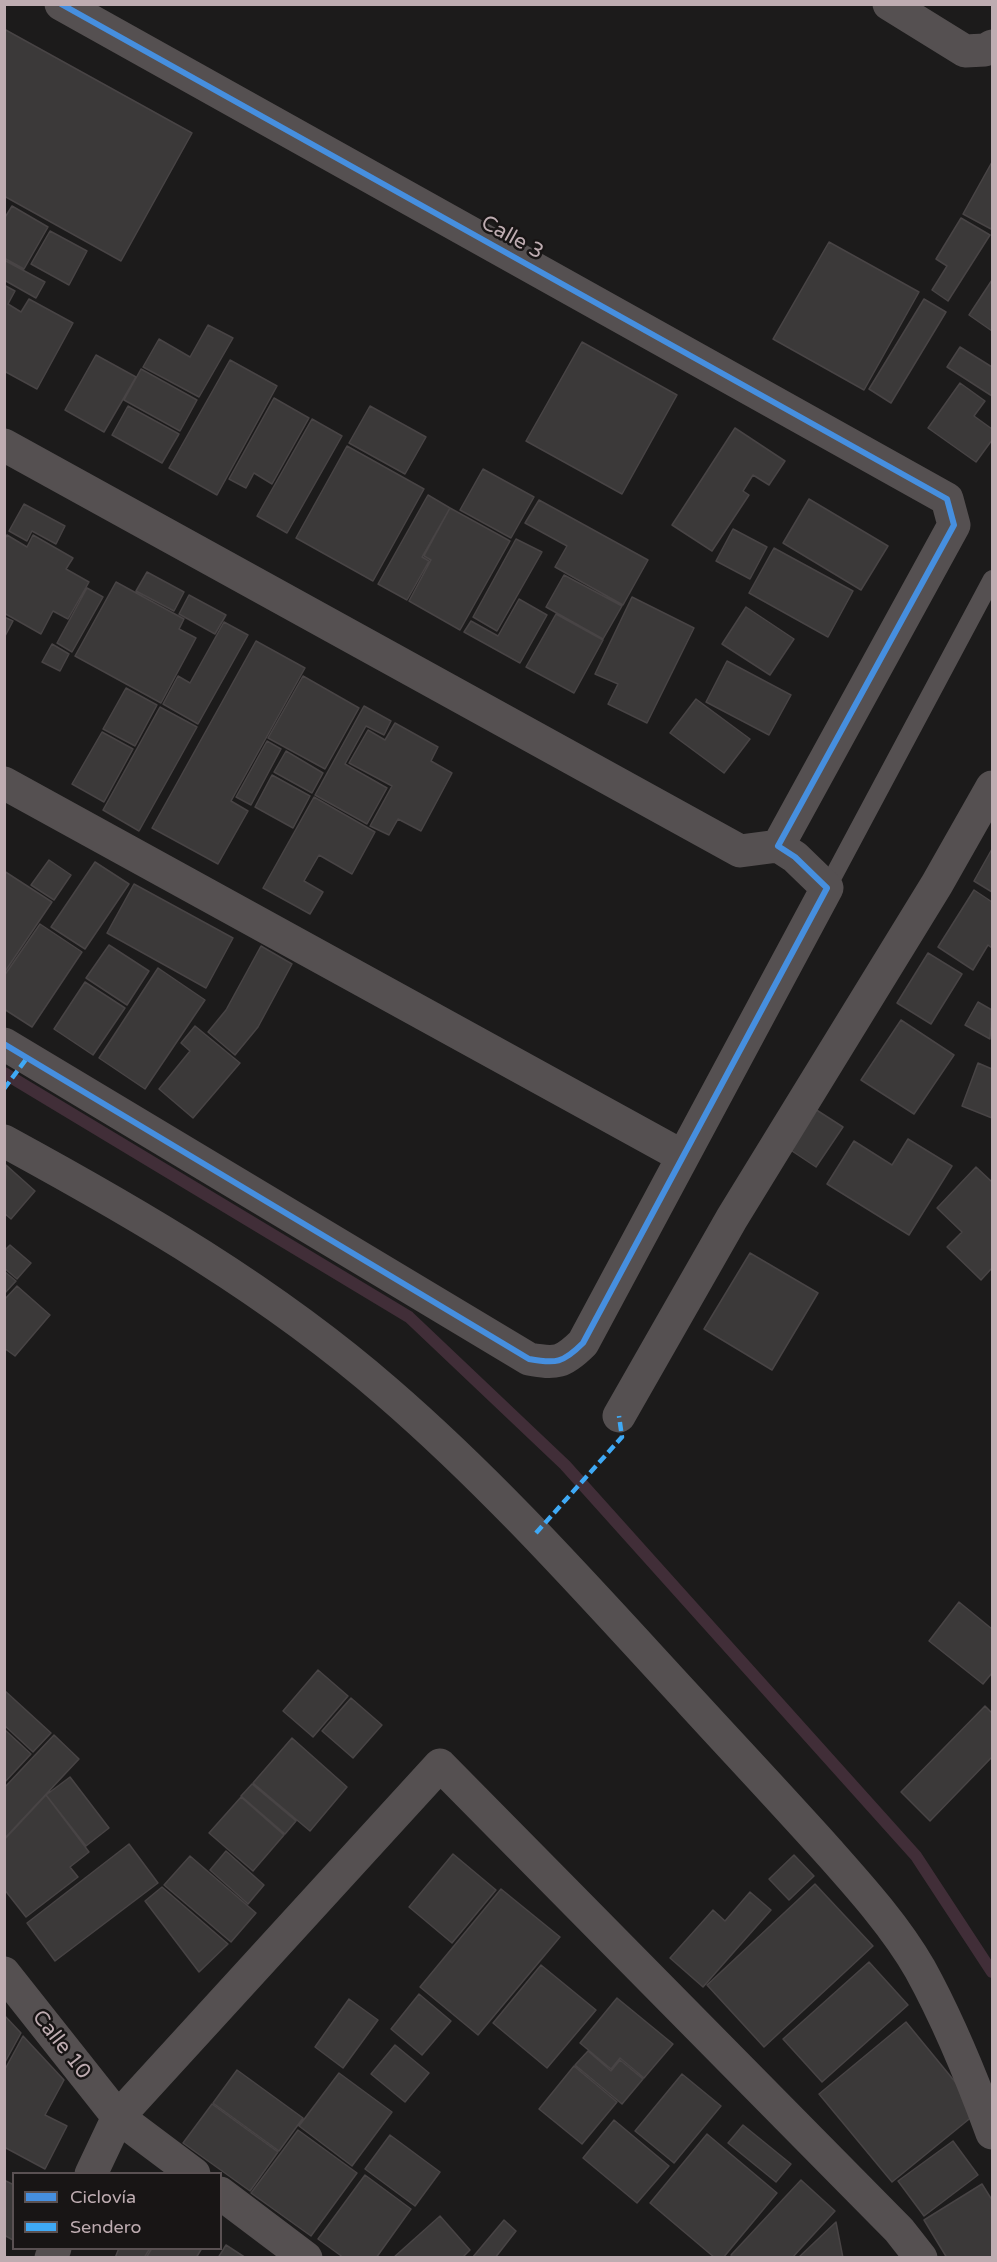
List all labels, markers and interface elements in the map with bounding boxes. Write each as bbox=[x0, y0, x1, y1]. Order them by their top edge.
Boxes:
street label: Calle 3 bbox=[476, 211, 548, 265]
street label: Calle 10 bbox=[26, 2005, 96, 2085]
legend bbox=[12, 2172, 222, 2250]
text: Ciclovía bbox=[70, 2186, 136, 2208]
text: Sendero bbox=[70, 2216, 141, 2238]

